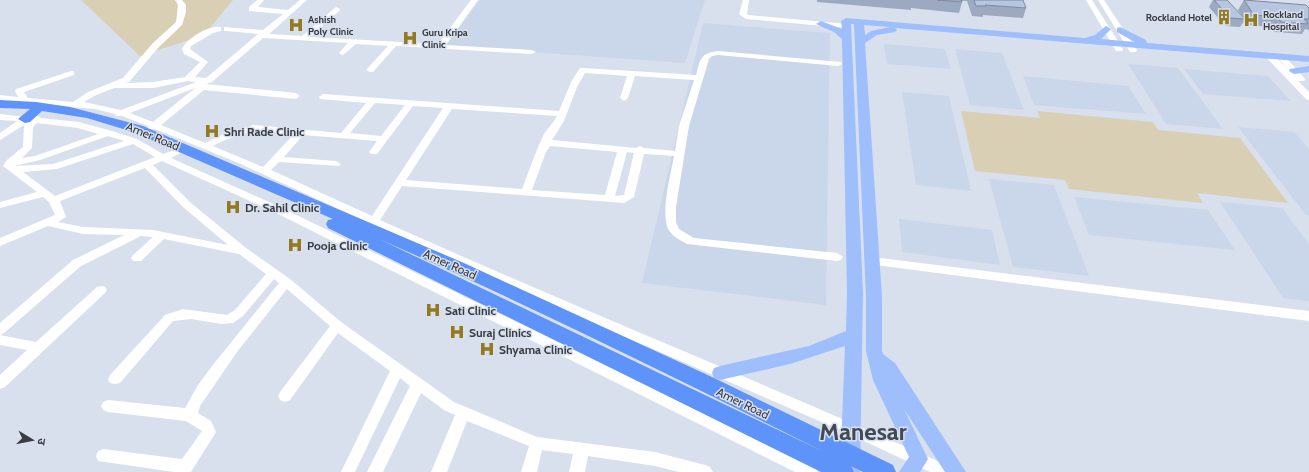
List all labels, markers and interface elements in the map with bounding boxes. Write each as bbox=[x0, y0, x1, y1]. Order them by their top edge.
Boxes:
building icon: Rockland Hotel bbox=[1215, 8, 1233, 26]
place label: Rockland Hospital bbox=[1263, 8, 1303, 33]
place label: Rockland Hotel bbox=[1146, 11, 1212, 24]
hospital icon: Rockland Hospital bbox=[1242, 11, 1260, 29]
place label: Ashish Poly Clinic bbox=[308, 13, 354, 38]
hospital icon: Ashish Poly Clinic bbox=[287, 16, 305, 34]
place label: Guru Kripa Clinic bbox=[422, 26, 468, 51]
hospital icon: Guru Kripa Clinic bbox=[401, 29, 419, 47]
street label: Amer Road bbox=[124, 118, 182, 154]
hospital icon: Shri Rade Clinic bbox=[203, 122, 221, 140]
place label: Shri Rade Clinic bbox=[224, 124, 305, 139]
hospital icon: Dr. Sahil Clinic bbox=[224, 198, 242, 216]
place label: Dr. Sahil Clinic bbox=[245, 200, 320, 215]
hospital icon: Pooja Clinic bbox=[286, 236, 304, 254]
place label: Pooja Clinic bbox=[307, 238, 368, 253]
street label: Amer Road bbox=[421, 246, 479, 282]
hospital icon: Sati Clinic bbox=[424, 301, 442, 319]
place label: Sati Clinic bbox=[445, 303, 496, 318]
hospital icon: Suraj Clinics bbox=[448, 323, 466, 341]
place label: Suraj Clinics bbox=[469, 325, 531, 340]
hospital icon: Shyama Clinic bbox=[478, 340, 496, 358]
place label: Shyama Clinic bbox=[499, 342, 573, 357]
street label: Amer Road bbox=[714, 384, 772, 422]
district label: Manesar bbox=[819, 417, 907, 446]
north arrow bbox=[12, 420, 52, 460]
text: उ bbox=[34, 437, 49, 447]

